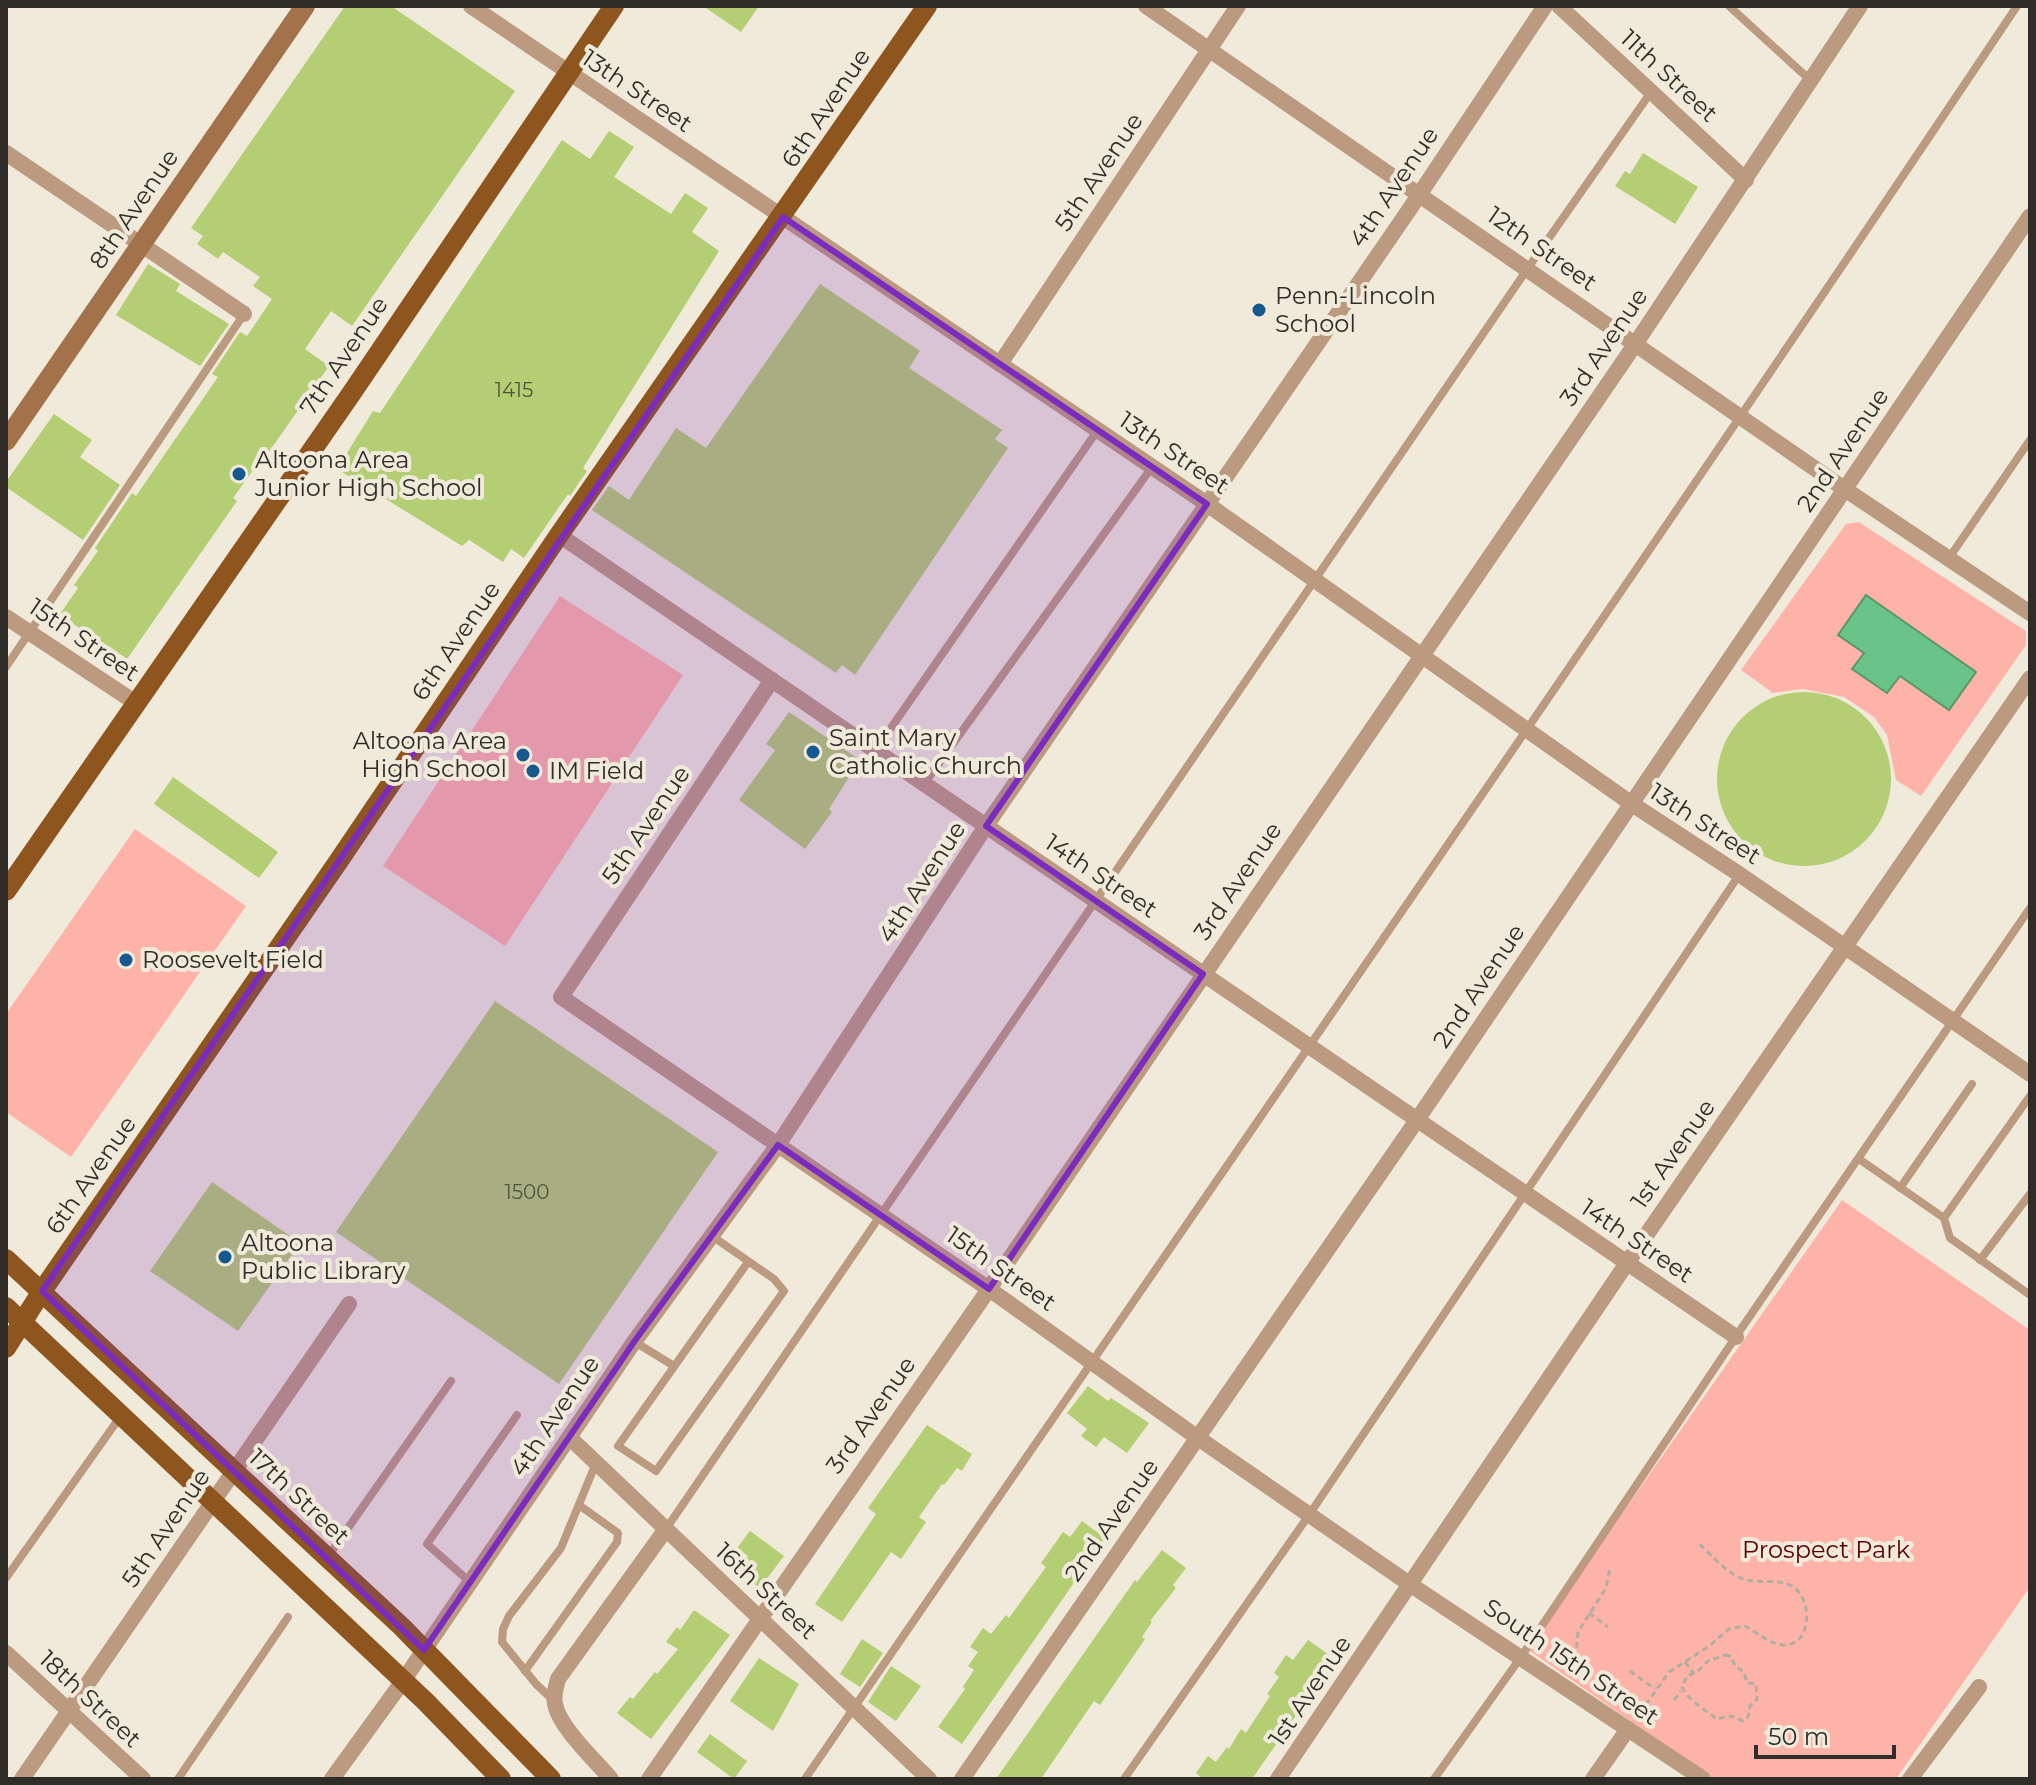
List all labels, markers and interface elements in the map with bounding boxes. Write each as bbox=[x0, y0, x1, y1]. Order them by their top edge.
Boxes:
street label: 11th Street bbox=[1615, 23, 1724, 128]
street label: 13th Street bbox=[577, 43, 698, 138]
street label: 6th Avenue bbox=[775, 43, 876, 173]
street label: 5th Avenue bbox=[1048, 107, 1149, 236]
street label: 4th Avenue bbox=[1343, 121, 1444, 252]
street label: 8th Avenue bbox=[83, 143, 184, 274]
street label: 12th Street bbox=[1482, 200, 1603, 297]
place label: Penn-Lincoln School bbox=[1275, 281, 1436, 338]
street label: 3rd Avenue bbox=[1554, 282, 1654, 411]
street label: 7th Avenue bbox=[293, 291, 394, 420]
marker: Penn-Lincoln School bbox=[1250, 301, 1268, 319]
house number: 1415 bbox=[495, 378, 533, 402]
street label: 2nd Avenue bbox=[1791, 382, 1895, 517]
street label: 13th Street bbox=[1114, 405, 1235, 500]
place label: Altoona Area Junior High School bbox=[254, 445, 483, 502]
marker: Altoona Area Junior High School bbox=[230, 465, 248, 483]
street label: 6th Avenue bbox=[405, 576, 506, 706]
street label: 15th Street bbox=[24, 592, 145, 687]
place label: Saint Mary Catholic Church bbox=[829, 723, 1022, 780]
place label: Altoona Area High School bbox=[353, 726, 507, 783]
marker: Saint Mary Catholic Church bbox=[804, 743, 822, 761]
marker: Altoona Area High School bbox=[514, 746, 532, 764]
place label: IM Field bbox=[549, 756, 644, 785]
street label: 5th Avenue bbox=[595, 760, 696, 889]
marker: IM Field bbox=[524, 762, 542, 780]
street label: 13th Street bbox=[1644, 777, 1767, 870]
street label: 4th Avenue bbox=[872, 816, 972, 948]
street label: 3rd Avenue bbox=[1188, 816, 1288, 945]
street label: 14th Street bbox=[1040, 827, 1163, 924]
street label: 2nd Avenue bbox=[1427, 918, 1531, 1053]
place label: Roosevelt Field bbox=[142, 945, 324, 974]
marker: Roosevelt Field bbox=[117, 951, 135, 969]
street label: 1st Avenue bbox=[1624, 1093, 1721, 1214]
street label: 6th Avenue bbox=[39, 1110, 142, 1239]
house number: 1500 bbox=[504, 1180, 550, 1204]
street label: 14th Street bbox=[1576, 1192, 1699, 1289]
street label: 15th Street bbox=[941, 1220, 1062, 1317]
place label: Altoona Public Library bbox=[241, 1228, 406, 1285]
marker: Altoona Public Library bbox=[216, 1248, 234, 1266]
street label: 4th Avenue bbox=[504, 1350, 605, 1481]
street label: 3rd Avenue bbox=[820, 1351, 921, 1479]
street label: 17th Street bbox=[243, 1443, 356, 1551]
street label: 2nd Avenue bbox=[1059, 1453, 1164, 1587]
street label: 5th Avenue bbox=[115, 1463, 216, 1592]
park label: Prospect Park bbox=[1742, 1535, 1911, 1564]
street label: 16th Street bbox=[710, 1536, 823, 1645]
street label: South 15th Street bbox=[1478, 1592, 1665, 1731]
street label: 1st Avenue bbox=[1262, 1630, 1357, 1751]
street label: 18th Street bbox=[33, 1644, 148, 1753]
scale bar bbox=[1756, 1709, 1894, 1759]
text: 50 m bbox=[1768, 1722, 1829, 1751]

